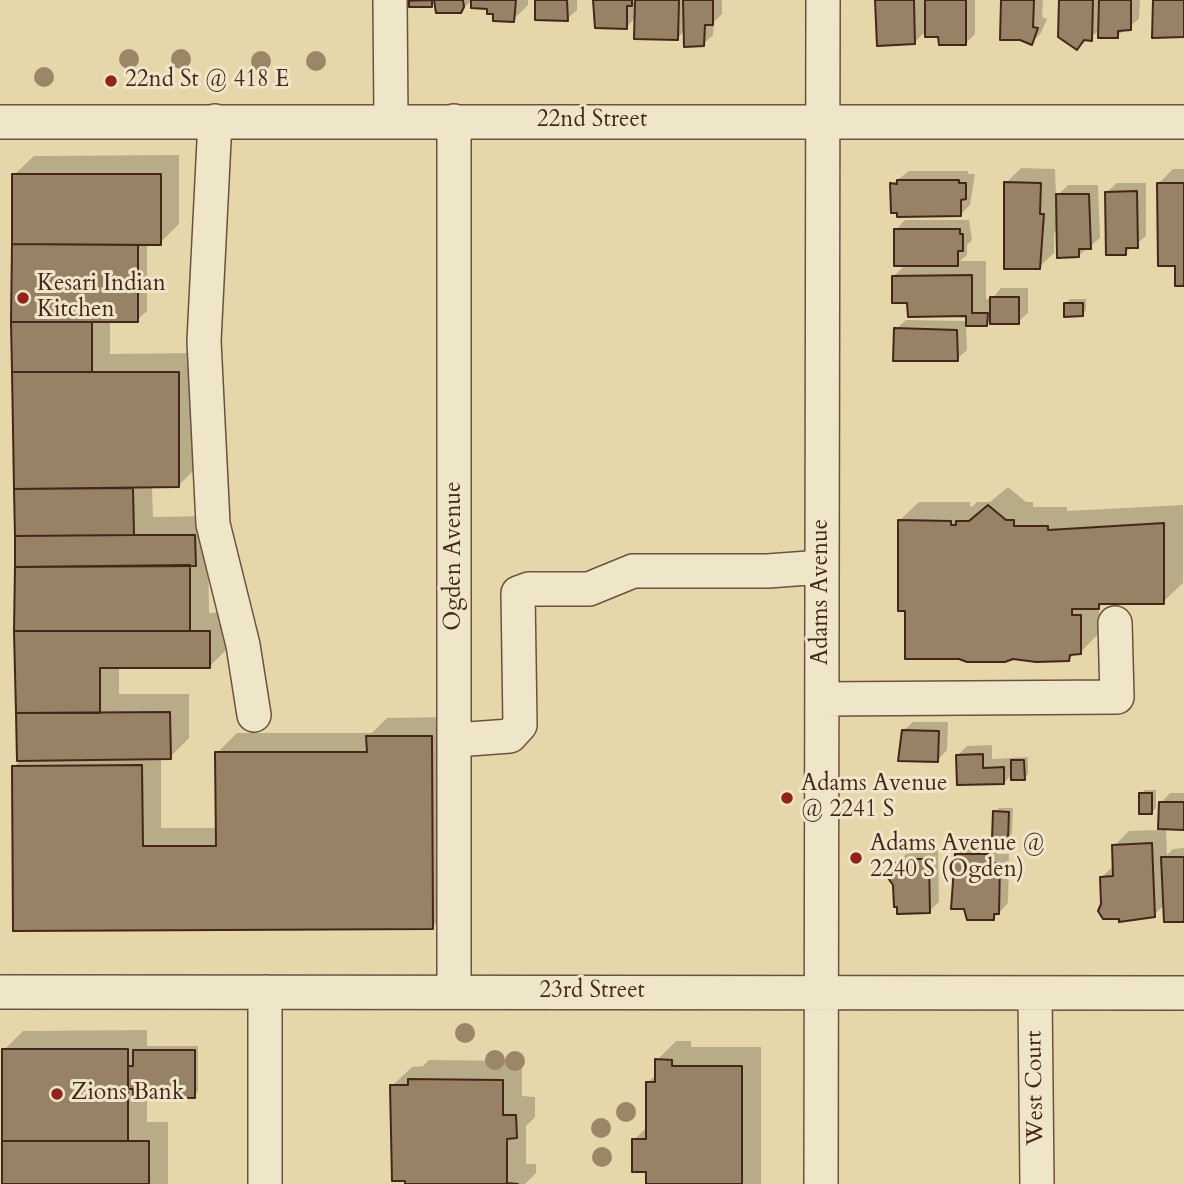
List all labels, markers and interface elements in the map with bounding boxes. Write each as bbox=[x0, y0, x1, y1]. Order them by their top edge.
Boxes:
place label: 22nd St @ 418 E bbox=[125, 67, 289, 95]
marker: 22nd St @ 418 E bbox=[103, 73, 119, 89]
street label: 22nd Street bbox=[537, 107, 647, 135]
place label: Kesari Indian Kitchen bbox=[37, 271, 166, 325]
marker: Kesari Indian Kitchen bbox=[15, 290, 31, 306]
street label: Ogden Avenue bbox=[441, 481, 469, 631]
street label: Adams Avenue bbox=[808, 519, 836, 665]
place label: Adams Avenue @ 2241 S bbox=[801, 771, 947, 825]
marker: Adams Avenue @ 2241 S bbox=[779, 790, 795, 806]
place label: Adams Avenue @ 2240 S (Ogden) bbox=[870, 831, 1045, 885]
marker: Adams Avenue @ 2240 S (Ogden) bbox=[848, 850, 864, 866]
street label: 23rd Street bbox=[539, 978, 645, 1006]
street label: West Court bbox=[1021, 1030, 1051, 1146]
place label: Zions Bank bbox=[71, 1080, 184, 1108]
marker: Zions Bank bbox=[49, 1086, 65, 1102]

